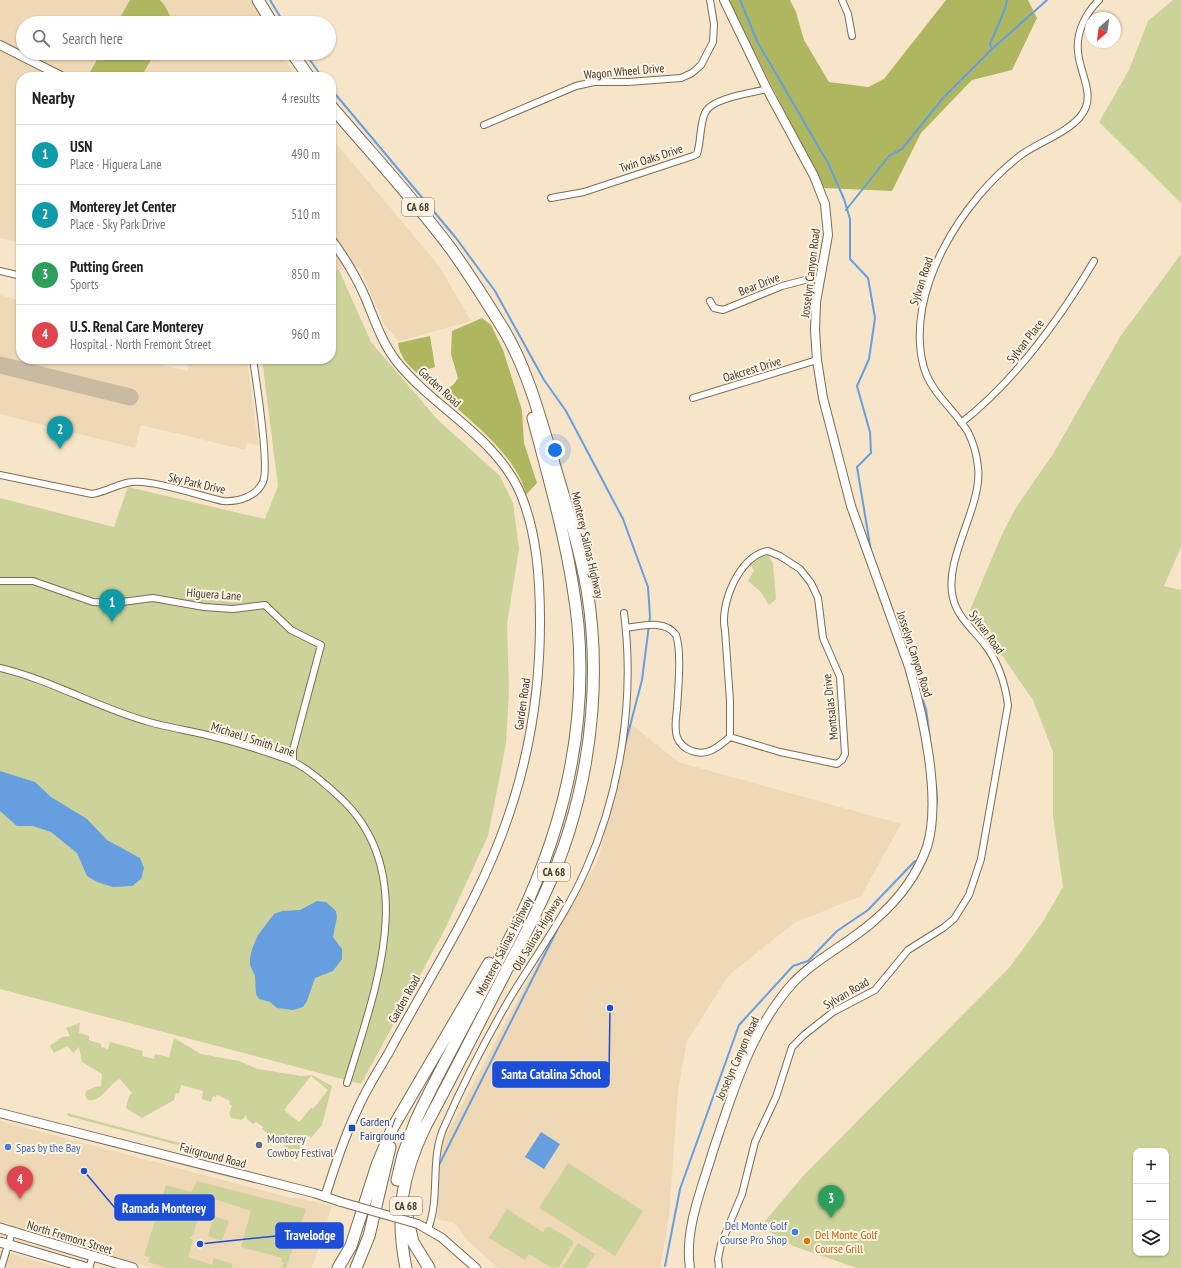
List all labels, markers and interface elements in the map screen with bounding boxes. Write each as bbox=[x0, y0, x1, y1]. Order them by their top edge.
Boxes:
north arrow bbox=[1085, 12, 1121, 48]
search box bbox=[16, 16, 336, 60]
icon: search bbox=[30, 27, 52, 49]
text: Search here bbox=[62, 29, 123, 48]
street label: Wagon Wheel Drive bbox=[583, 60, 665, 82]
text: Nearby bbox=[32, 87, 75, 109]
text: 4 results bbox=[281, 90, 320, 107]
text: USN bbox=[70, 137, 92, 156]
street label: Twin Oaks Drive bbox=[617, 141, 685, 175]
text: 1 bbox=[42, 146, 48, 163]
text: 490 m bbox=[291, 146, 320, 163]
text: Place · Higuera Lane bbox=[70, 156, 162, 173]
text: Monterey Jet Center bbox=[70, 197, 176, 216]
road number: CA 68 bbox=[402, 198, 434, 216]
text: 2 bbox=[42, 206, 48, 223]
text: 510 m bbox=[291, 206, 320, 223]
text: Place · Sky Park Drive bbox=[70, 216, 165, 233]
street label: Josselyn Canyon Road bbox=[797, 228, 823, 319]
street label: Sylvan Road bbox=[906, 255, 936, 307]
text: Putting Green bbox=[70, 257, 143, 276]
text: 3 bbox=[42, 266, 48, 283]
text: 850 m bbox=[291, 266, 320, 283]
street label: Bear Drive bbox=[736, 269, 782, 299]
text: Sports bbox=[70, 276, 99, 293]
street label: Sylvan Place bbox=[1003, 316, 1047, 366]
text: U.S. Renal Care Monterey bbox=[70, 317, 203, 336]
text: 4 bbox=[42, 326, 48, 343]
text: 960 m bbox=[291, 326, 320, 343]
text: Hospital · North Fremont Street bbox=[70, 336, 211, 353]
street label: Oakcrest Drive bbox=[721, 353, 783, 385]
street label: Garden Road bbox=[415, 364, 465, 410]
pin: 2 bbox=[47, 416, 73, 449]
your location bbox=[545, 440, 565, 460]
street label: Sky Park Drive bbox=[167, 469, 227, 497]
street label: Monterey Salinas Highway bbox=[568, 490, 608, 600]
street label: Higuera Lane bbox=[186, 585, 242, 603]
pin: 1 bbox=[99, 589, 125, 622]
street label: Sylvan Road bbox=[966, 607, 1008, 657]
street label: Josselyn Canyon Road bbox=[894, 608, 936, 699]
street label: Montsalas Drive bbox=[819, 673, 841, 741]
street label: Garden Road bbox=[511, 677, 533, 731]
street label: Michael J Smith Lane bbox=[209, 718, 297, 760]
road number: CA 68 bbox=[538, 863, 570, 881]
street label: Old Salinas Highway bbox=[509, 892, 566, 973]
street label: Monterey Salinas Highway bbox=[473, 894, 536, 998]
street label: Garden Road bbox=[385, 972, 423, 1026]
street label: Sylvan Road bbox=[821, 974, 871, 1012]
street label: Josselyn Canyon Road bbox=[712, 1014, 762, 1103]
callout: Santa Catalina School bbox=[493, 1062, 609, 1087]
text: Santa Catalina School bbox=[501, 1066, 602, 1083]
place label: Garden / Fairground bbox=[360, 1114, 405, 1143]
marker: Garden / Fairground bbox=[347, 1123, 357, 1133]
place label: Monterey Cowboy Festival bbox=[267, 1131, 334, 1160]
street label: Fairground Road bbox=[178, 1139, 248, 1171]
place label: Spas by the Bay bbox=[16, 1140, 81, 1155]
marker: Monterey Cowboy Festival bbox=[254, 1140, 264, 1150]
marker: Spas by the Bay bbox=[3, 1142, 13, 1152]
map controls bbox=[1133, 1148, 1169, 1256]
button: + bbox=[1133, 1148, 1169, 1184]
pin: 4 bbox=[7, 1166, 33, 1199]
button: − bbox=[1133, 1184, 1169, 1220]
pin: 3 bbox=[818, 1185, 844, 1218]
callout: Ramada Monterey bbox=[115, 1195, 214, 1220]
road number: CA 68 bbox=[390, 1197, 422, 1215]
text: Ramada Monterey bbox=[122, 1200, 207, 1217]
street label: North Fremont Street bbox=[25, 1217, 115, 1257]
place label: Del Monte Golf Course Pro Shop bbox=[720, 1218, 788, 1247]
button: layers bbox=[1133, 1220, 1169, 1256]
callout: Travelodge bbox=[276, 1223, 343, 1248]
text: Travelodge bbox=[285, 1227, 336, 1244]
marker: Del Monte Golf Course Pro Shop bbox=[790, 1227, 800, 1237]
place label: Del Monte Golf Course Grill bbox=[815, 1227, 878, 1256]
marker: Del Monte Golf Course Grill bbox=[802, 1236, 812, 1246]

